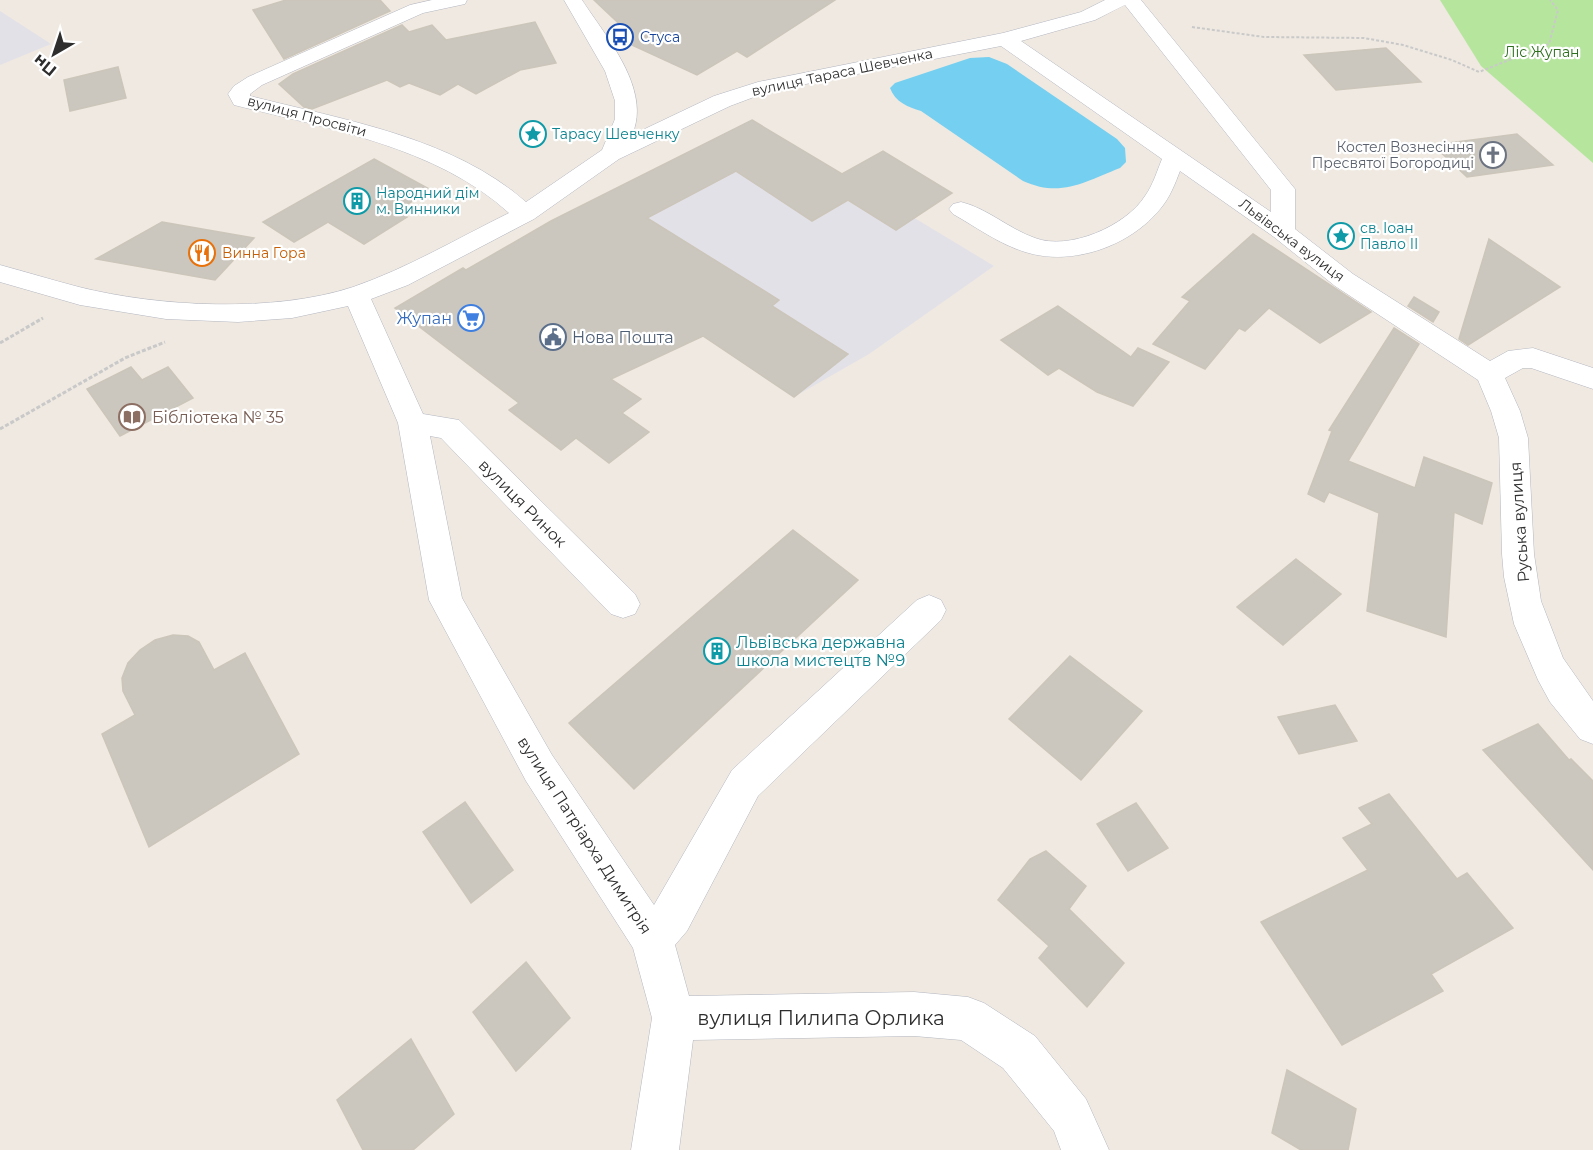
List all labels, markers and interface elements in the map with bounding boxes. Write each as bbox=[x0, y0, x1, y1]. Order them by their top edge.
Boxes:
bus stop icon: Стуса bbox=[605, 22, 635, 52]
north arrow bbox=[24, 24, 84, 84]
place label: Стуса bbox=[640, 28, 680, 46]
park label: Ліс Жупан bbox=[1504, 43, 1580, 61]
street label: вулиця Тараса Шевченка bbox=[750, 44, 934, 100]
text: Пн bbox=[30, 50, 60, 80]
street label: вулиця Просвіти bbox=[245, 91, 369, 141]
place icon: Тарасу Шевченку bbox=[518, 119, 548, 149]
place label: Тарасу Шевченку bbox=[552, 125, 680, 143]
place label: Костел Вознесіння Пресвятої Богородиці bbox=[1312, 138, 1474, 172]
church icon: Костел Вознесіння Пресвятої Богородиці bbox=[1478, 140, 1508, 170]
place label: Народний дім м. Винники bbox=[376, 184, 480, 218]
building icon: Народний дім м. Винники bbox=[342, 186, 372, 216]
street label: Львівська вулиця bbox=[1236, 194, 1348, 286]
place label: св. Іоан Павло ІІ bbox=[1360, 219, 1418, 253]
place icon: св. Іоан Павло ІІ bbox=[1326, 221, 1356, 251]
restaurant icon: Винна Гора bbox=[187, 238, 217, 268]
place label: Винна Гора bbox=[222, 244, 306, 262]
supermarket icon: Жупан bbox=[456, 303, 486, 333]
place label: Жупан bbox=[396, 309, 452, 328]
public building icon: Нова Пошта bbox=[538, 322, 568, 352]
place label: Нова Пошта bbox=[572, 328, 674, 347]
library icon: Бібліотека № 35 bbox=[117, 402, 147, 432]
place label: Бібліотека № 35 bbox=[152, 408, 284, 427]
street label: вулиця Ринок bbox=[475, 455, 571, 552]
street label: Руська вулиця bbox=[1506, 461, 1533, 583]
place label: Львівська державна школа мистецтв №9 bbox=[736, 633, 905, 670]
building icon: Львівська державна школа мистецтв №9 bbox=[702, 636, 732, 666]
street label: вулиця Патріарха Димитрія bbox=[514, 733, 656, 938]
street label: вулиця Пилипа Орлика bbox=[697, 1006, 945, 1030]

